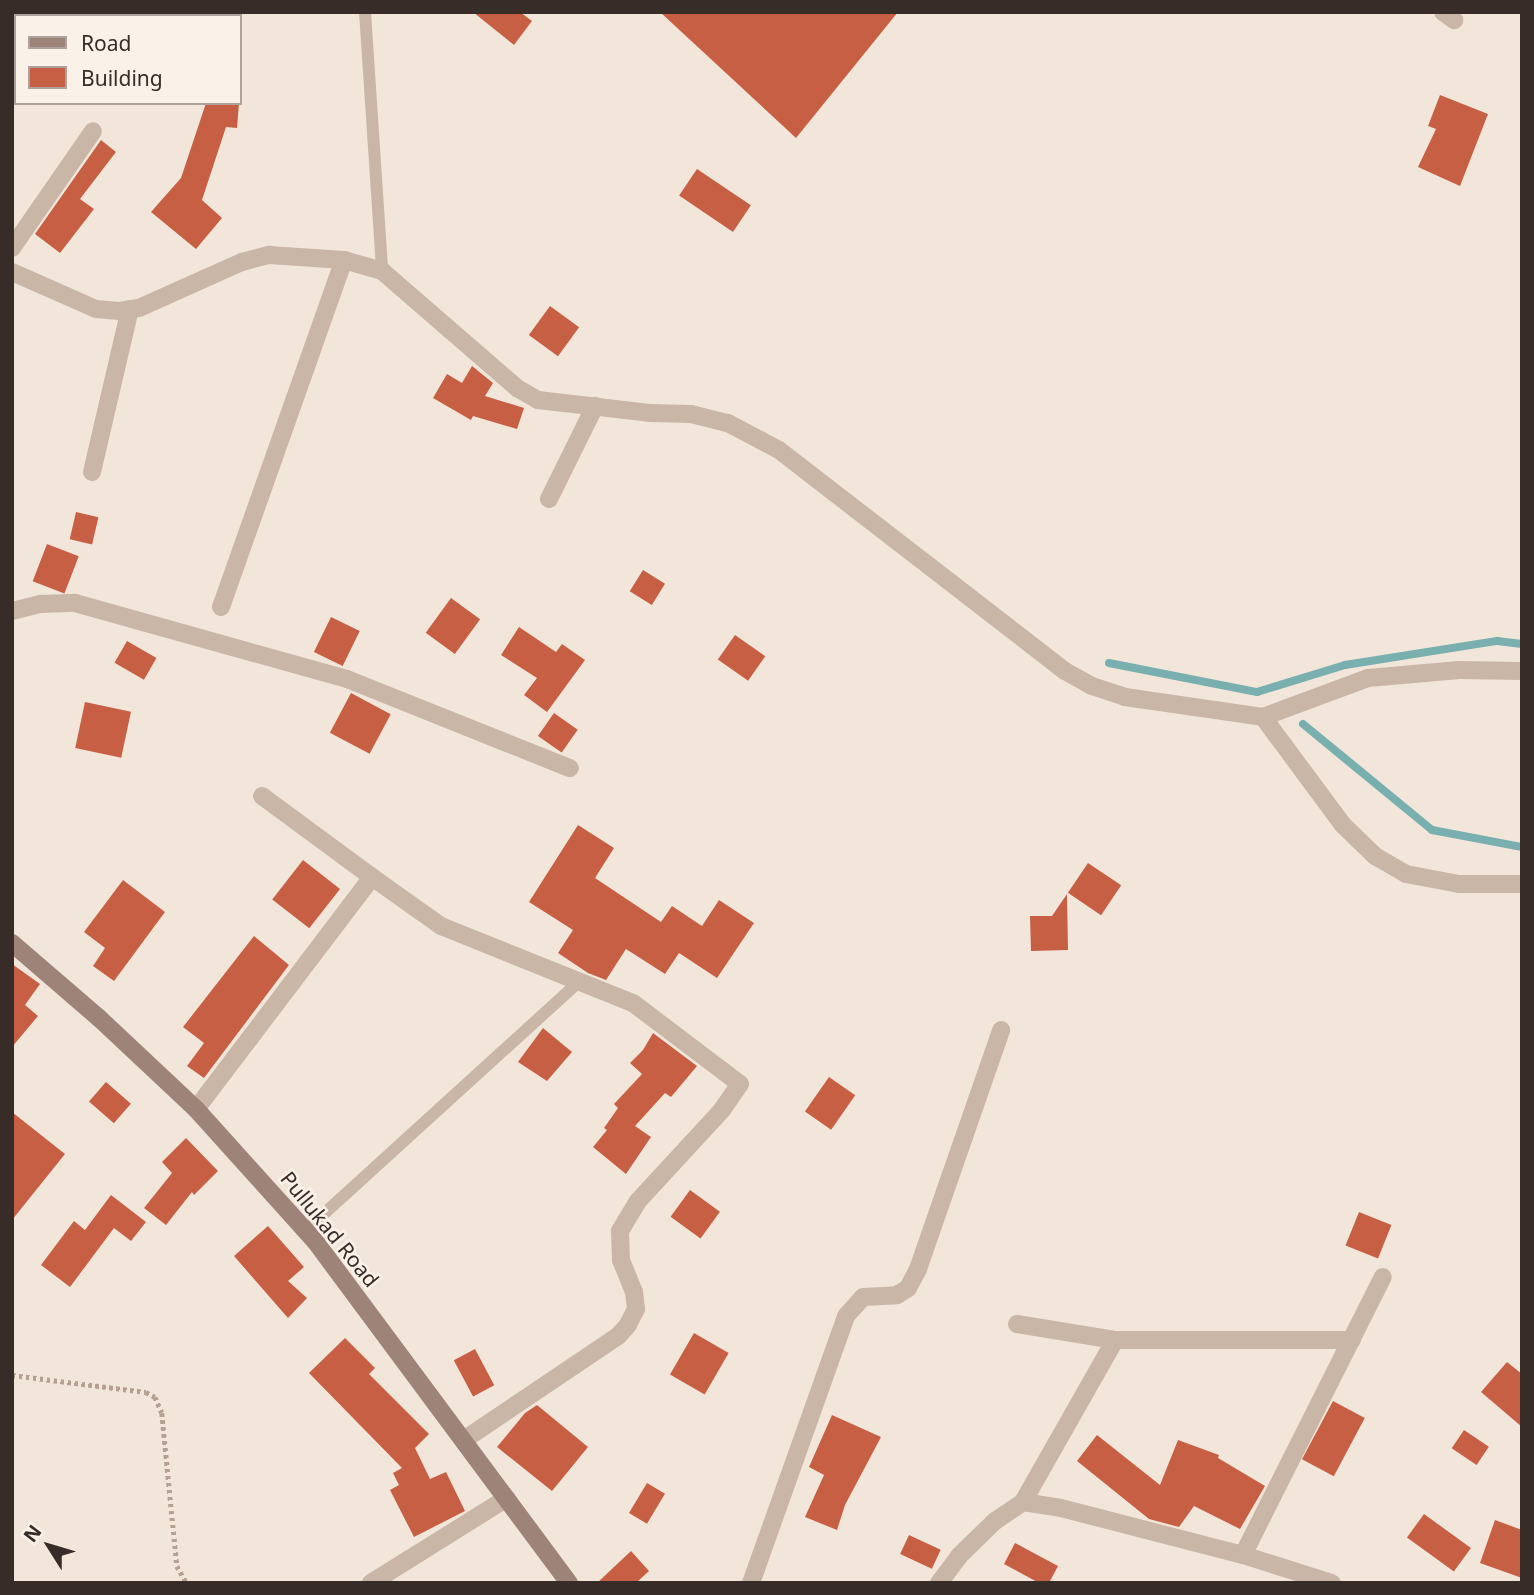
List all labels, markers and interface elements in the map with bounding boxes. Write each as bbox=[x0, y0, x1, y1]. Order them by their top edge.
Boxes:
legend bbox=[14, 14, 242, 105]
text: Road bbox=[81, 29, 131, 57]
text: Building bbox=[81, 64, 163, 92]
street label: Pullukad Road bbox=[276, 1166, 384, 1292]
north arrow bbox=[14, 1511, 84, 1581]
text: N bbox=[17, 1519, 47, 1547]

